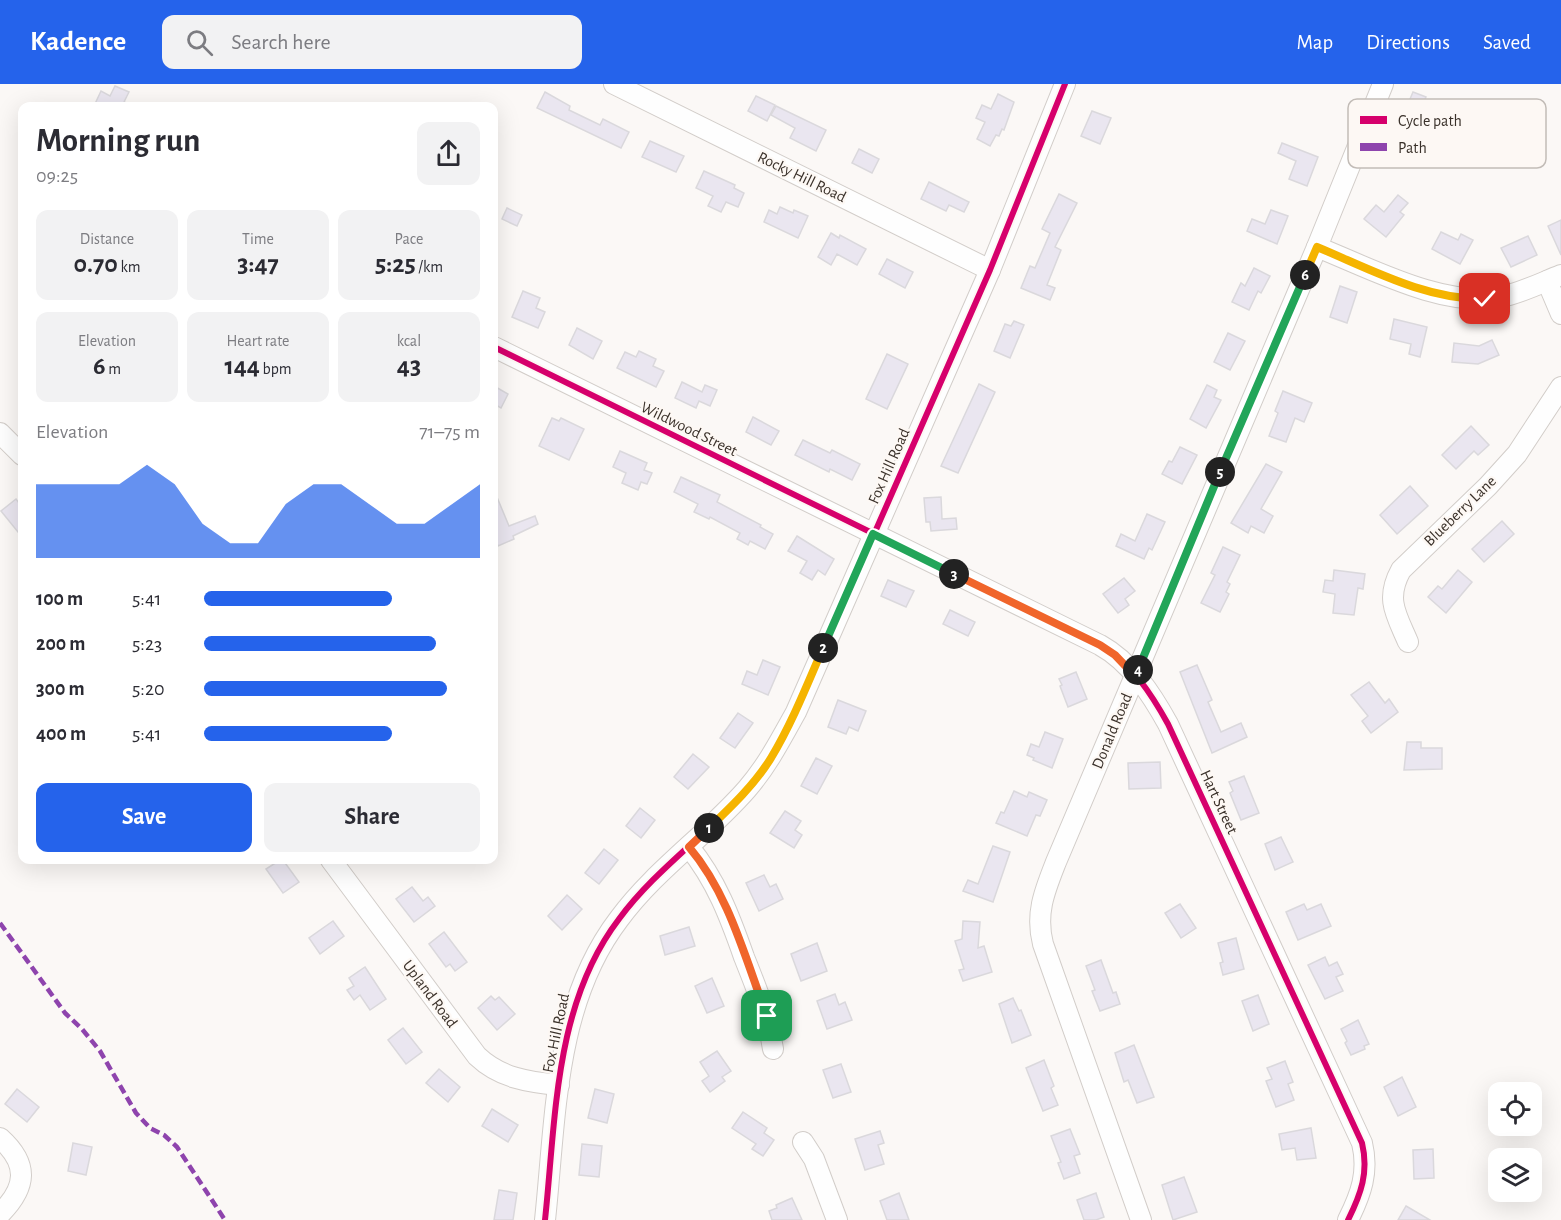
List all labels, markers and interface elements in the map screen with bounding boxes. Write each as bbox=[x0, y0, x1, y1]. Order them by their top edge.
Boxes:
search box bbox=[162, 15, 582, 69]
icon: search bbox=[183, 26, 216, 59]
text: Kadence bbox=[30, 28, 126, 56]
text: Search here bbox=[231, 31, 331, 53]
text: Map bbox=[1297, 32, 1333, 53]
text: Directions bbox=[1366, 32, 1450, 53]
text: Saved bbox=[1483, 32, 1531, 53]
legend bbox=[1348, 99, 1546, 168]
text: Cycle path bbox=[1398, 113, 1462, 130]
button: share bbox=[417, 122, 480, 185]
text: Morning run bbox=[36, 125, 200, 158]
text: Path bbox=[1398, 140, 1427, 156]
street label: Rocky Hill Road bbox=[755, 149, 849, 206]
text: 09:25 bbox=[36, 166, 78, 186]
text: Distance bbox=[80, 231, 134, 247]
text: Time bbox=[242, 231, 274, 247]
text: Pace bbox=[395, 231, 423, 247]
text: 0.70 bbox=[73, 251, 118, 277]
text: 3:47 bbox=[237, 251, 279, 277]
text: 5:25 bbox=[375, 251, 416, 277]
text: km bbox=[118, 259, 141, 275]
text: /km bbox=[416, 259, 443, 275]
pin: 6 bbox=[1290, 260, 1320, 290]
text: 6 bbox=[1301, 267, 1309, 283]
pin bbox=[1459, 273, 1510, 324]
icon: check bbox=[1468, 282, 1501, 315]
text: Elevation bbox=[78, 333, 136, 349]
text: Heart rate bbox=[227, 333, 289, 349]
text: kcal bbox=[397, 333, 421, 349]
text: 6 bbox=[93, 353, 106, 379]
text: 144 bbox=[224, 353, 260, 379]
text: 43 bbox=[397, 353, 421, 379]
text: m bbox=[106, 361, 121, 377]
text: bpm bbox=[260, 361, 292, 377]
street label: Wildwood Street bbox=[638, 399, 740, 459]
text: Elevation bbox=[36, 422, 108, 442]
text: 71–75 m bbox=[419, 422, 480, 442]
street label: Fox Hill Road bbox=[865, 426, 913, 506]
pin: 5 bbox=[1205, 457, 1235, 487]
text: 5 bbox=[1217, 464, 1223, 480]
street label: Blueberry Lane bbox=[1421, 473, 1500, 550]
pin: 3 bbox=[939, 559, 969, 589]
text: 3 bbox=[951, 566, 957, 582]
text: 100 m bbox=[36, 589, 83, 609]
text: 5:41 bbox=[132, 589, 161, 609]
pin: 2 bbox=[808, 633, 838, 663]
text: 200 m bbox=[36, 634, 85, 654]
text: 5:23 bbox=[132, 634, 162, 654]
text: 2 bbox=[819, 640, 827, 656]
pin: 4 bbox=[1123, 655, 1153, 685]
text: 4 bbox=[1134, 662, 1142, 678]
text: 300 m bbox=[36, 679, 85, 699]
text: 5:20 bbox=[132, 679, 165, 699]
street label: Donald Road bbox=[1089, 691, 1135, 771]
text: 400 m bbox=[36, 724, 86, 744]
text: 5:41 bbox=[132, 724, 161, 744]
street label: Hart Street bbox=[1197, 768, 1241, 836]
button: Save bbox=[36, 783, 252, 852]
button: Share bbox=[264, 783, 480, 852]
pin: 1 bbox=[694, 813, 724, 843]
text: 1 bbox=[706, 820, 712, 836]
street label: Upland Road bbox=[400, 957, 460, 1031]
pin bbox=[741, 990, 792, 1041]
street label: Fox Hill Road bbox=[540, 992, 572, 1074]
icon: arrive bbox=[750, 999, 783, 1032]
map controls bbox=[1488, 1082, 1542, 1202]
button: locate bbox=[1488, 1082, 1542, 1136]
button: layers bbox=[1488, 1148, 1542, 1202]

